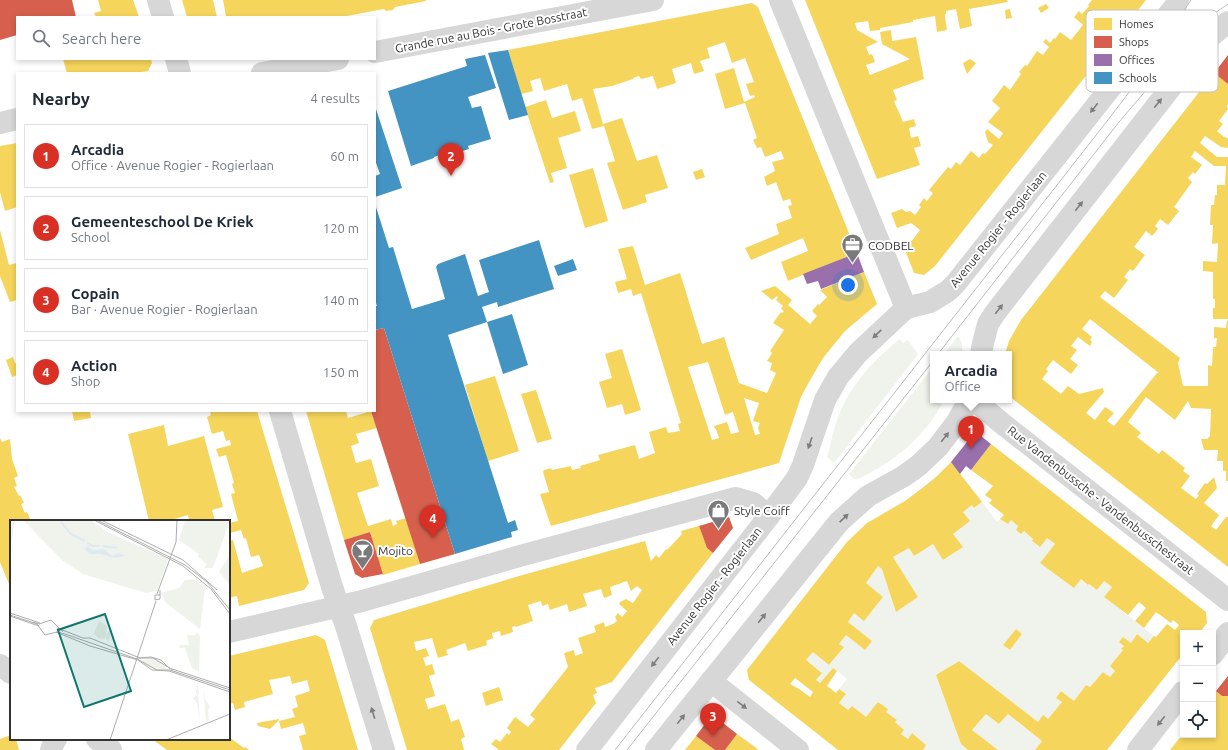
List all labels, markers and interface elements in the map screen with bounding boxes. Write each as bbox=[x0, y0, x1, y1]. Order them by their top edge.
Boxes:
street label: Grande rue au Bois - Grote Bosstraat bbox=[394, 5, 588, 55]
legend bbox=[1086, 10, 1218, 92]
search box bbox=[16, 16, 376, 60]
text: Homes bbox=[1119, 18, 1154, 30]
icon: search bbox=[30, 27, 52, 49]
text: Search here bbox=[62, 30, 141, 47]
text: Shops bbox=[1119, 36, 1149, 48]
text: Offices bbox=[1119, 54, 1155, 66]
text: Schools bbox=[1119, 72, 1157, 84]
text: Nearby bbox=[32, 89, 90, 108]
text: 4 results bbox=[310, 91, 360, 105]
one-way arrow bbox=[1154, 98, 1163, 109]
one-way arrow bbox=[1090, 102, 1098, 113]
text: Arcadia bbox=[71, 141, 124, 158]
pin: 2 bbox=[438, 143, 464, 176]
text: 1 bbox=[42, 149, 50, 163]
text: 60 m bbox=[330, 149, 359, 163]
text: Office · Avenue Rogier - Rogierlaan bbox=[71, 158, 274, 172]
street label: Avenue Rogier - Rogierlaan bbox=[947, 168, 1049, 290]
one-way arrow bbox=[1074, 201, 1083, 212]
text: Gemeenteschool De Kriek bbox=[71, 213, 254, 230]
text: 2 bbox=[42, 221, 50, 235]
text: 120 m bbox=[323, 221, 359, 235]
text: School bbox=[71, 230, 110, 244]
office icon: CODBEL bbox=[840, 232, 866, 265]
place label: CODBEL bbox=[868, 239, 913, 252]
your location bbox=[838, 275, 858, 295]
text: Copain bbox=[71, 285, 120, 302]
text: 3 bbox=[42, 293, 50, 307]
text: 140 m bbox=[323, 293, 359, 307]
text: Bar · Avenue Rogier - Rogierlaan bbox=[71, 302, 258, 316]
one-way arrow bbox=[995, 303, 1003, 314]
one-way arrow bbox=[872, 329, 882, 339]
popup bbox=[930, 351, 1012, 403]
text: Action bbox=[71, 357, 117, 374]
text: Arcadia bbox=[944, 362, 998, 379]
text: 4 bbox=[42, 365, 50, 379]
text: 150 m bbox=[323, 365, 359, 379]
text: Shop bbox=[71, 374, 100, 388]
text: Office bbox=[944, 379, 981, 393]
pin: 1 bbox=[958, 416, 984, 449]
street label: Rue Vandenbussche - Vandenbusschestraat bbox=[1005, 423, 1197, 577]
one-way arrow bbox=[941, 432, 950, 443]
one-way arrow bbox=[807, 438, 813, 450]
shop icon: Style Coiff bbox=[706, 497, 732, 530]
place label: Style Coiff bbox=[734, 504, 791, 517]
pin: 4 bbox=[420, 505, 446, 538]
one-way arrow bbox=[839, 513, 849, 522]
inset map bbox=[10, 520, 230, 740]
street label: Avenue Rogier - Rogierlaan bbox=[664, 525, 764, 647]
bar icon: Mojito bbox=[349, 537, 375, 570]
place label: Mojito bbox=[378, 544, 413, 557]
one-way arrow bbox=[757, 612, 766, 623]
map controls bbox=[1180, 630, 1216, 738]
button: + bbox=[1180, 630, 1216, 666]
one-way arrow bbox=[650, 657, 659, 668]
button: − bbox=[1180, 666, 1216, 702]
one-way arrow bbox=[736, 701, 747, 710]
button: locate bbox=[1180, 702, 1216, 738]
pin: 3 bbox=[700, 703, 726, 736]
one-way arrow bbox=[370, 706, 376, 718]
one-way arrow bbox=[676, 714, 685, 725]
one-way arrow bbox=[1156, 716, 1165, 727]

